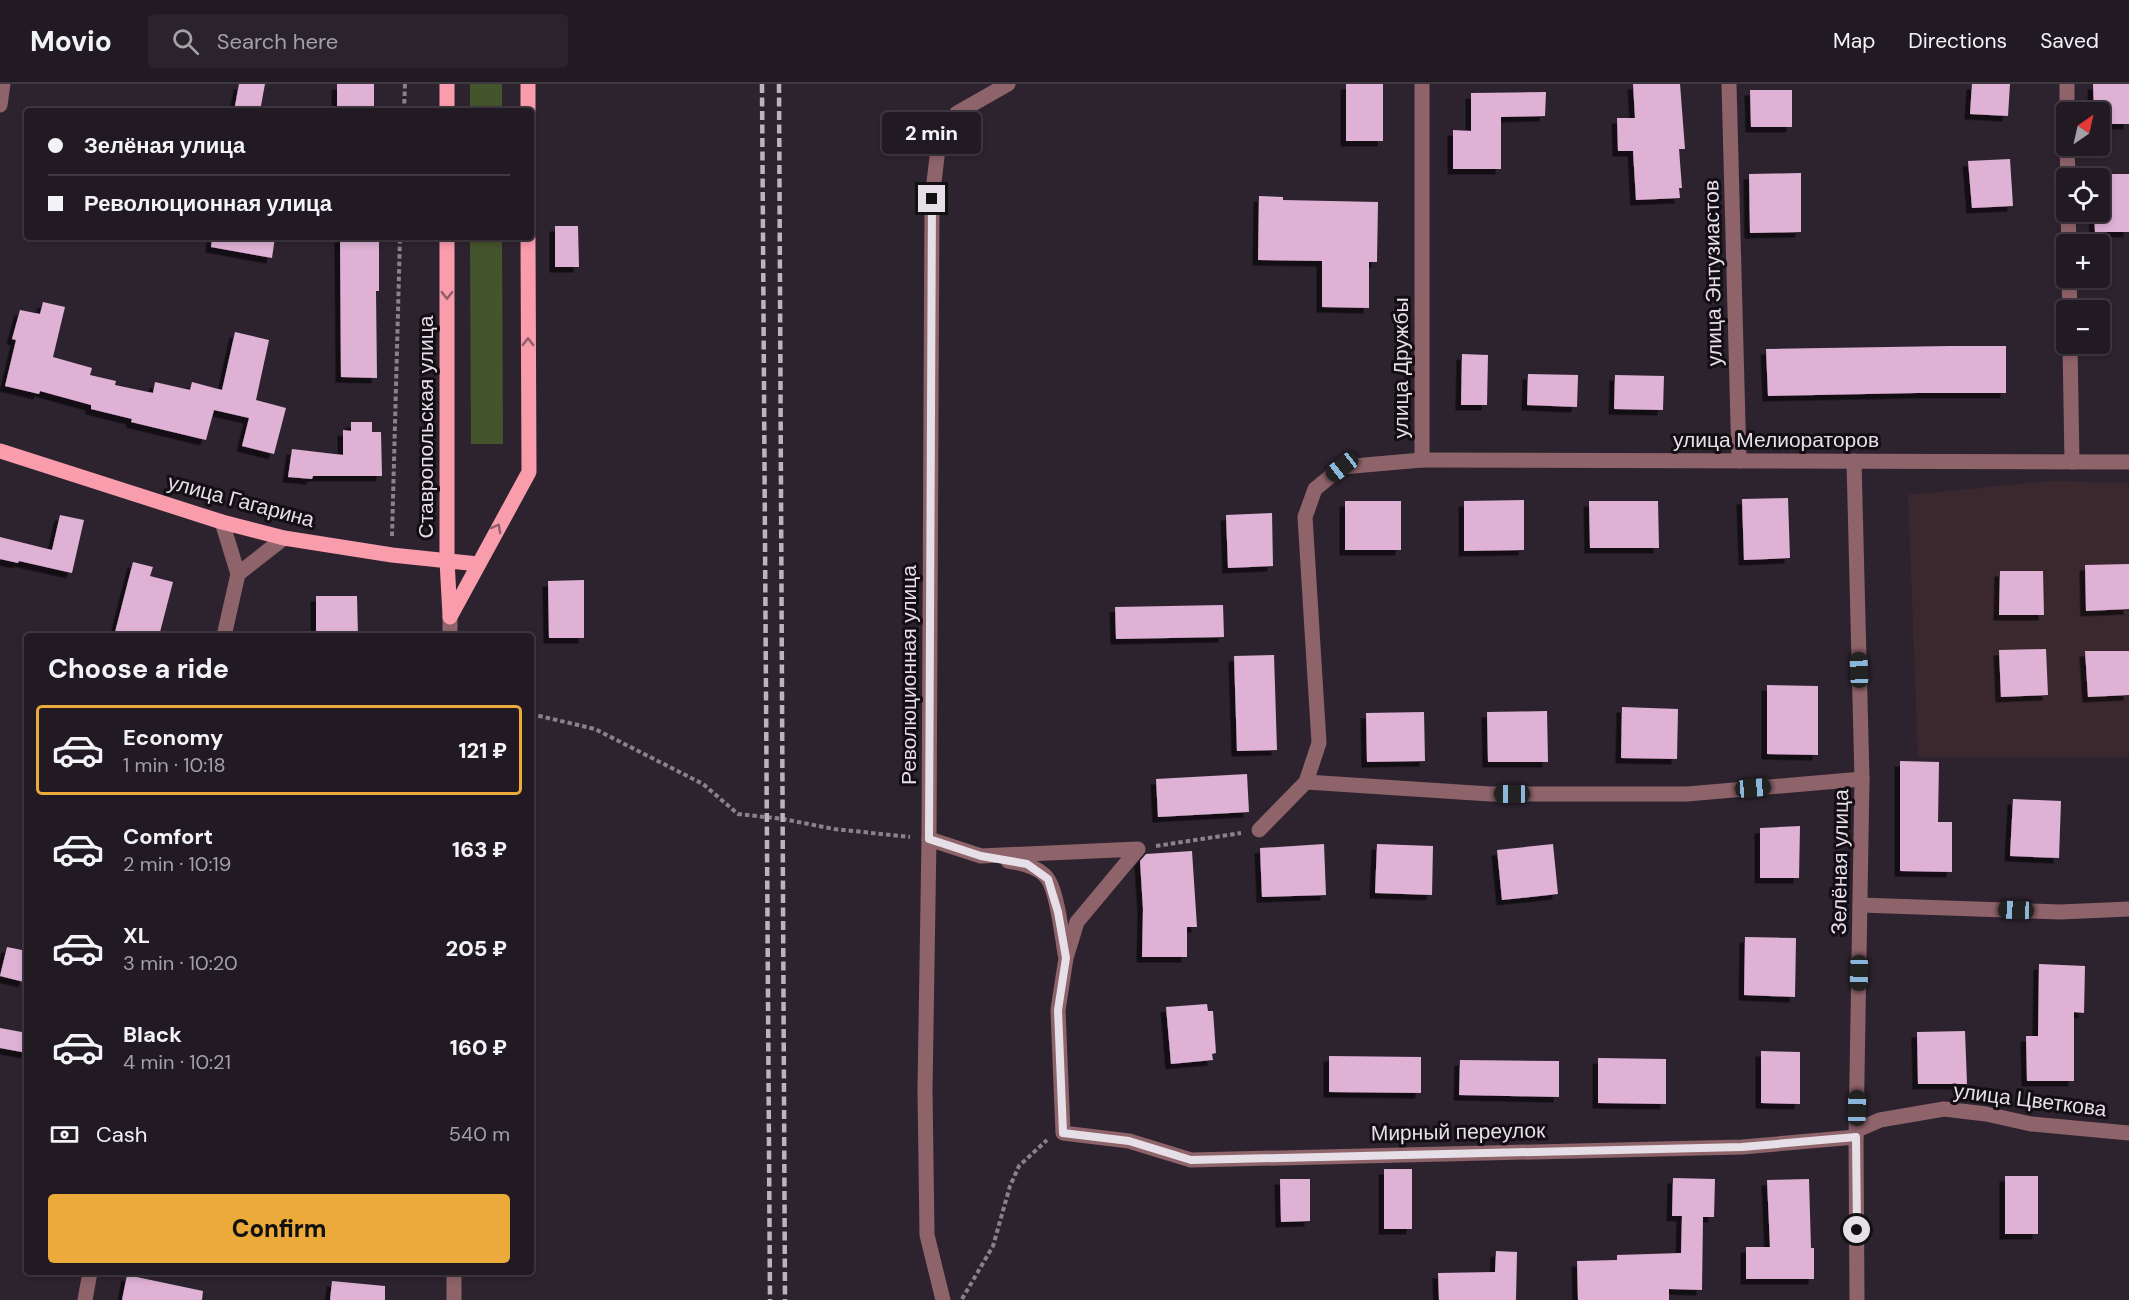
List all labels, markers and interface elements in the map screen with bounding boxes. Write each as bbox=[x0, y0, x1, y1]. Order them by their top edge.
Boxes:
search box bbox=[148, 14, 568, 68]
text: Movio bbox=[30, 23, 112, 60]
icon: search bbox=[169, 25, 202, 58]
text: Search here bbox=[217, 27, 338, 56]
text: Map bbox=[1833, 27, 1875, 55]
text: Directions bbox=[1908, 27, 2007, 55]
text: Saved bbox=[2040, 27, 2099, 55]
north arrow bbox=[2056, 102, 2110, 156]
map controls bbox=[2056, 102, 2110, 354]
callout: 2 min bbox=[882, 112, 982, 154]
text: 2 min bbox=[905, 120, 958, 146]
text: Зелёная улица bbox=[84, 131, 245, 160]
button: locate bbox=[2056, 168, 2110, 222]
street label: улица Энтузиастов bbox=[1697, 180, 1729, 366]
route end bbox=[918, 185, 945, 212]
text: Революционная улица bbox=[84, 189, 332, 218]
button: + bbox=[2056, 234, 2110, 288]
one-way arrow bbox=[441, 291, 453, 300]
street label: улица Дружбы bbox=[1387, 297, 1415, 439]
button: − bbox=[2056, 300, 2110, 354]
street label: Ставропольская улица bbox=[412, 315, 440, 539]
one-way arrow bbox=[522, 337, 534, 346]
street label: улица Мелиораторов bbox=[1673, 426, 1879, 454]
car bbox=[1322, 449, 1362, 485]
street label: улица Гагарина bbox=[165, 468, 318, 534]
one-way arrow bbox=[490, 524, 502, 535]
street label: Революционная улица bbox=[895, 565, 923, 785]
text: Choose a ride bbox=[48, 651, 229, 686]
car bbox=[1849, 652, 1869, 688]
icon: car bbox=[51, 723, 105, 777]
text: Economy bbox=[123, 723, 223, 752]
text: 121 ₽ bbox=[458, 736, 507, 765]
text: 1 min · 10:18 bbox=[123, 752, 226, 778]
car bbox=[1734, 777, 1772, 799]
car bbox=[1494, 785, 1530, 803]
street label: Зелёная улица bbox=[1825, 789, 1855, 935]
icon: car bbox=[51, 822, 105, 876]
text: Comfort bbox=[123, 822, 213, 851]
text: 163 ₽ bbox=[452, 835, 507, 864]
text: 2 min · 10:19 bbox=[123, 851, 231, 877]
car bbox=[1998, 900, 2034, 920]
icon: car bbox=[51, 921, 105, 975]
text: XL bbox=[123, 921, 150, 950]
text: 205 ₽ bbox=[446, 934, 507, 963]
text: 3 min · 10:20 bbox=[123, 950, 238, 976]
car bbox=[1850, 955, 1868, 991]
icon: car bbox=[51, 1020, 105, 1074]
text: Black bbox=[123, 1020, 182, 1049]
text: 160 ₽ bbox=[450, 1033, 507, 1062]
text: 4 min · 10:21 bbox=[123, 1049, 231, 1075]
street label: улица Цветкова bbox=[1952, 1077, 2108, 1123]
car bbox=[1848, 1090, 1866, 1126]
street label: Мирный переулок bbox=[1371, 1116, 1546, 1148]
icon: cash bbox=[48, 1118, 81, 1151]
text: Cash bbox=[96, 1120, 147, 1149]
text: 540 m bbox=[449, 1121, 510, 1147]
button: Confirm bbox=[48, 1194, 510, 1263]
route start bbox=[1843, 1216, 1870, 1243]

